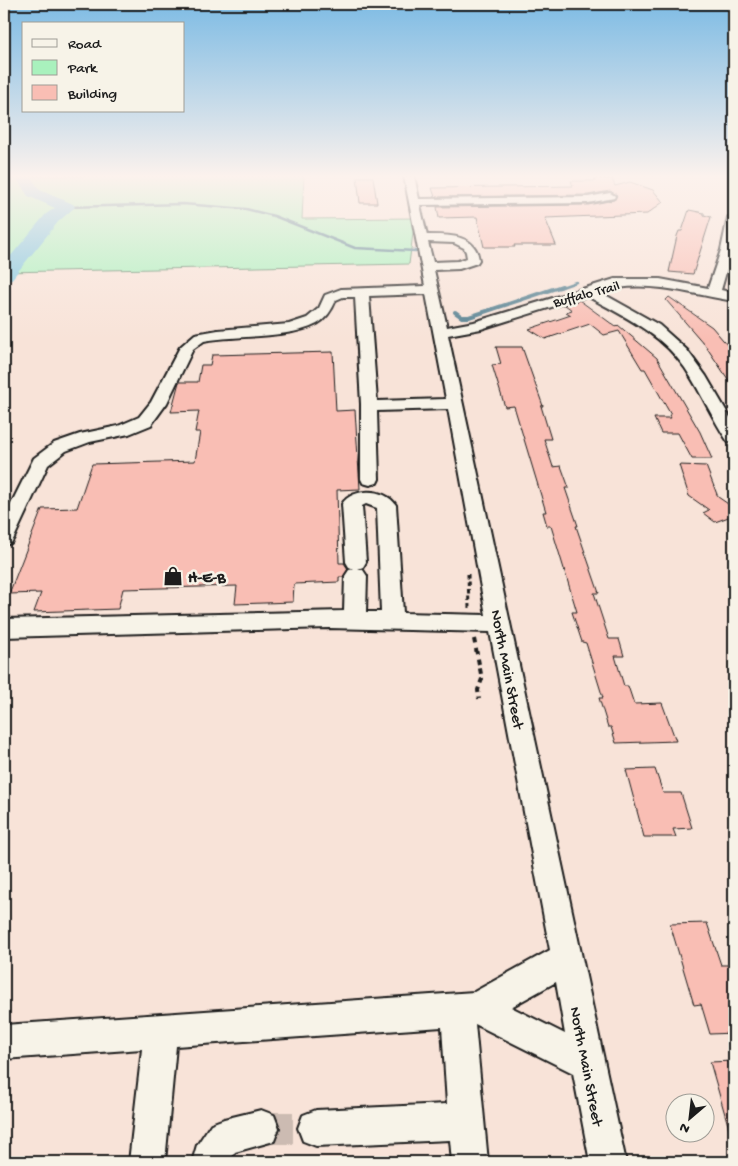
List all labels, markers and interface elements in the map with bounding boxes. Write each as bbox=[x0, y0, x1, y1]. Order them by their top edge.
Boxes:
legend bbox=[22, 22, 185, 112]
text: Road bbox=[68, 36, 102, 54]
text: Park bbox=[67, 60, 98, 78]
text: Building bbox=[67, 86, 117, 104]
street label: Buffalo Trail bbox=[551, 278, 622, 313]
shop icon: H-E-B bbox=[162, 565, 184, 587]
place label: H-E-B bbox=[188, 570, 226, 589]
street label: North Main Street bbox=[485, 609, 527, 732]
street label: North Main Street bbox=[564, 1006, 606, 1129]
north arrow bbox=[666, 1094, 716, 1144]
text: N bbox=[677, 1118, 693, 1137]

